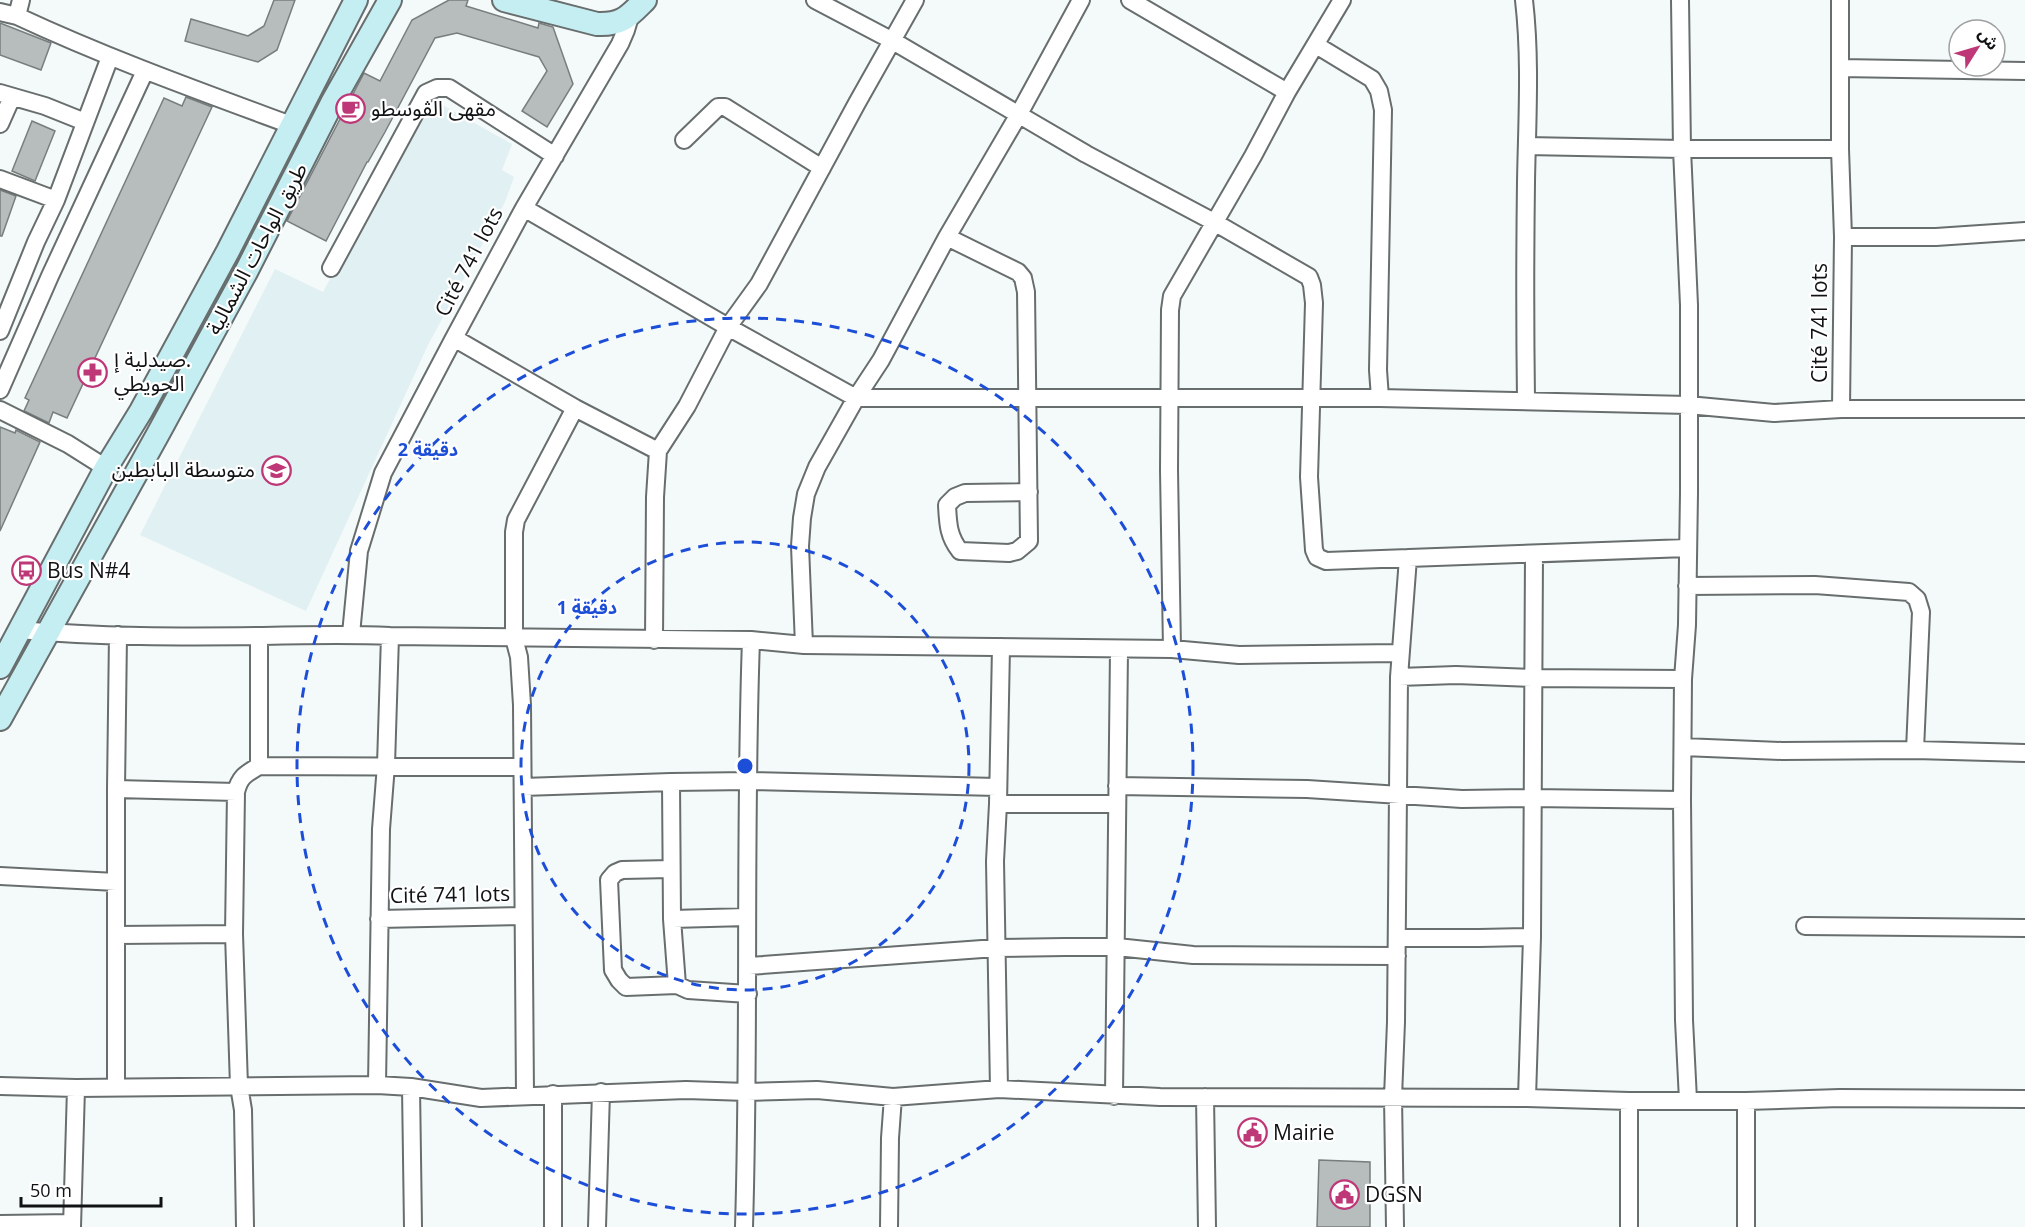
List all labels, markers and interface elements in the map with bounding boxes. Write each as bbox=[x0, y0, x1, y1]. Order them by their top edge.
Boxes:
north arrow bbox=[1947, 18, 2007, 78]
text: ش bbox=[1974, 24, 2004, 54]
cafe icon: مقهى الڨوسطو bbox=[334, 93, 366, 125]
place label: مقهى الڨوسطو bbox=[371, 94, 496, 122]
street label: طريق الواحات الشمالية bbox=[199, 158, 313, 339]
street label: Cité 741 lots bbox=[428, 202, 509, 321]
street label: Cité 741 lots bbox=[1805, 263, 1833, 383]
place label: صيدلية إ. الحويطي bbox=[114, 345, 191, 400]
pharmacy icon: صيدلية إ. الحويطي bbox=[77, 356, 109, 388]
text: 2 دقيقة bbox=[398, 437, 458, 461]
school or university icon: متوسطة البابطين bbox=[260, 454, 292, 486]
place label: متوسطة البابطين bbox=[112, 455, 255, 483]
bus stop icon: Bus N#4 bbox=[10, 555, 42, 587]
place label: Bus N#4 bbox=[47, 556, 130, 584]
text: 1 دقيقة bbox=[557, 595, 617, 619]
centre of rings bbox=[735, 756, 755, 776]
street label: Cité 741 lots bbox=[390, 879, 510, 909]
public building icon: Mairie bbox=[1236, 1117, 1268, 1149]
place label: Mairie bbox=[1273, 1118, 1335, 1146]
scale bar bbox=[21, 1170, 160, 1208]
text: 50 m bbox=[30, 1178, 72, 1202]
public building icon: DGSN bbox=[1328, 1179, 1360, 1211]
place label: DGSN bbox=[1365, 1180, 1423, 1208]

